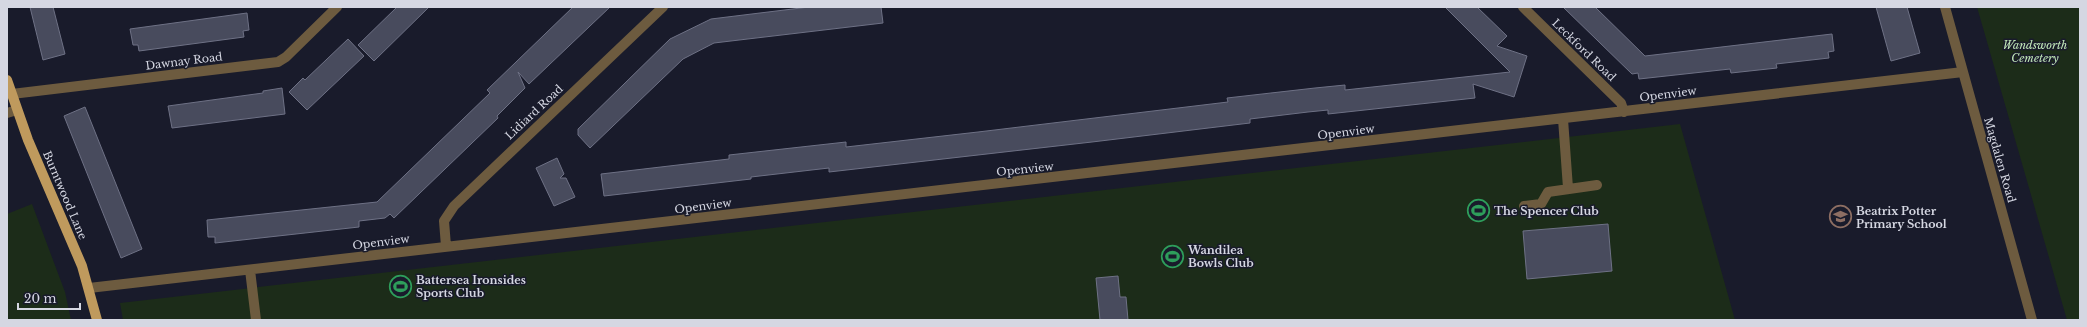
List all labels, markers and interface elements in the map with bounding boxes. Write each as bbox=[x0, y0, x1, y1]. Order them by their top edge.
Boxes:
street label: Leckford Road bbox=[1549, 16, 1619, 84]
park label: Wandsworth Cemetery bbox=[2003, 38, 2067, 65]
street label: Dawnay Road bbox=[145, 49, 224, 73]
street label: Lidiard Road bbox=[502, 81, 566, 142]
street label: Openview bbox=[1639, 83, 1698, 104]
street label: Magdalen Road bbox=[1981, 116, 2019, 205]
street label: Openview bbox=[1317, 121, 1376, 142]
street label: Burntwood Lane bbox=[40, 149, 90, 241]
street label: Openview bbox=[996, 159, 1055, 179]
street label: Openview bbox=[674, 195, 733, 216]
sports icon: The Spencer Club bbox=[1465, 198, 1491, 224]
place label: The Spencer Club bbox=[1494, 204, 1599, 218]
school or university icon: Beatrix Potter Primary School bbox=[1828, 204, 1854, 230]
place label: Beatrix Potter Primary School bbox=[1856, 204, 1947, 231]
street label: Openview bbox=[352, 231, 411, 252]
sports icon: Wandilea Bowls Club bbox=[1159, 243, 1185, 269]
place label: Wandilea Bowls Club bbox=[1187, 243, 1254, 270]
sports icon: Battersea Ironsides Sports Club bbox=[388, 273, 414, 299]
place label: Battersea Ironsides Sports Club bbox=[416, 273, 526, 300]
scale bar bbox=[18, 285, 80, 311]
text: 20 m bbox=[24, 291, 56, 306]

